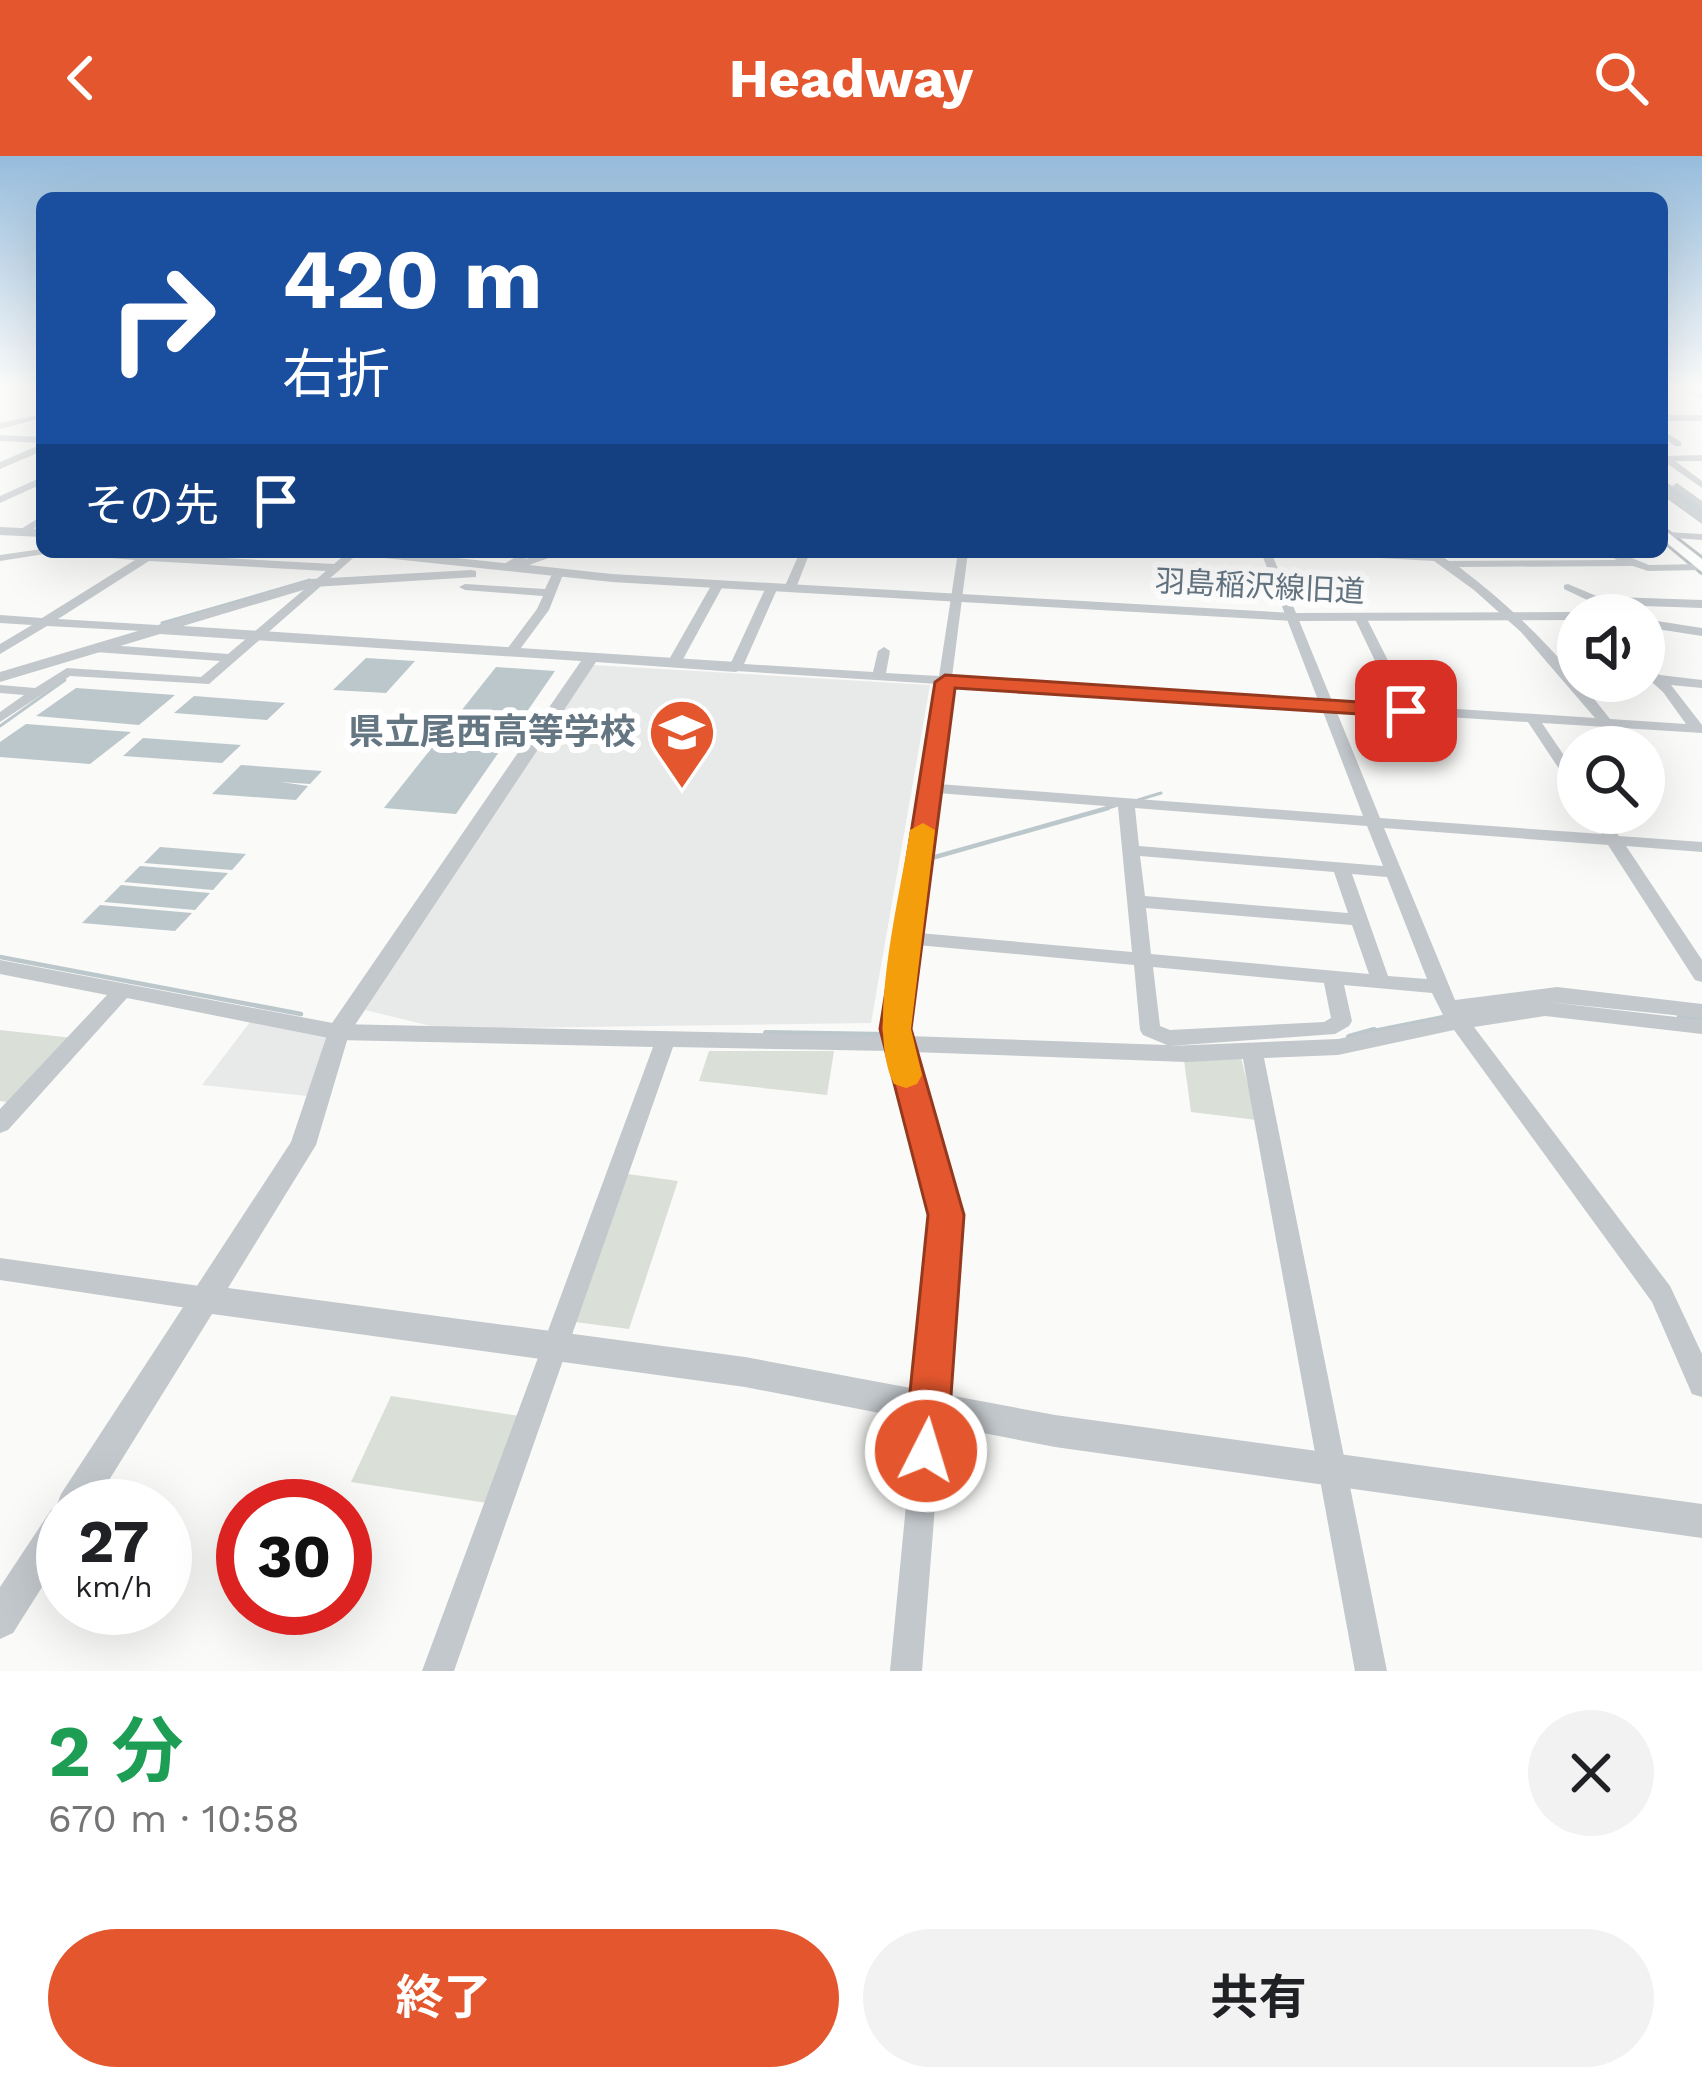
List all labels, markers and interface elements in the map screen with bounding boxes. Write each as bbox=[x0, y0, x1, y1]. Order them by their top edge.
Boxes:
icon: back bbox=[48, 45, 114, 111]
icon: search bbox=[1588, 45, 1654, 111]
text: Headway bbox=[729, 47, 973, 110]
text: 420 m bbox=[282, 230, 542, 328]
icon: right bbox=[84, 240, 240, 396]
text: 右折 bbox=[282, 343, 390, 406]
icon: arrive bbox=[243, 468, 309, 534]
text: その先 bbox=[84, 479, 219, 532]
street label: 羽島稲沢線旧道 bbox=[1154, 563, 1366, 609]
map controls bbox=[1557, 594, 1665, 834]
button: sound bbox=[1557, 594, 1665, 702]
pin bbox=[1355, 660, 1457, 762]
icon: arrive bbox=[1373, 678, 1439, 744]
school or university icon: 県立尾西高等学校 bbox=[647, 697, 717, 791]
place label: 県立尾西高等学校 bbox=[348, 711, 636, 753]
button: search bbox=[1557, 726, 1665, 834]
position arrow bbox=[863, 1388, 989, 1514]
speed limit sign: 30 bbox=[216, 1479, 372, 1635]
text: 27 bbox=[78, 1506, 150, 1577]
text: km/h bbox=[75, 1569, 153, 1604]
text: 2 分 bbox=[48, 1709, 184, 1793]
button: close bbox=[1528, 1710, 1654, 1836]
text: 670 m · 10:58 bbox=[48, 1796, 300, 1841]
button: 終了 bbox=[48, 1929, 839, 2067]
button: 共有 bbox=[863, 1929, 1654, 2067]

